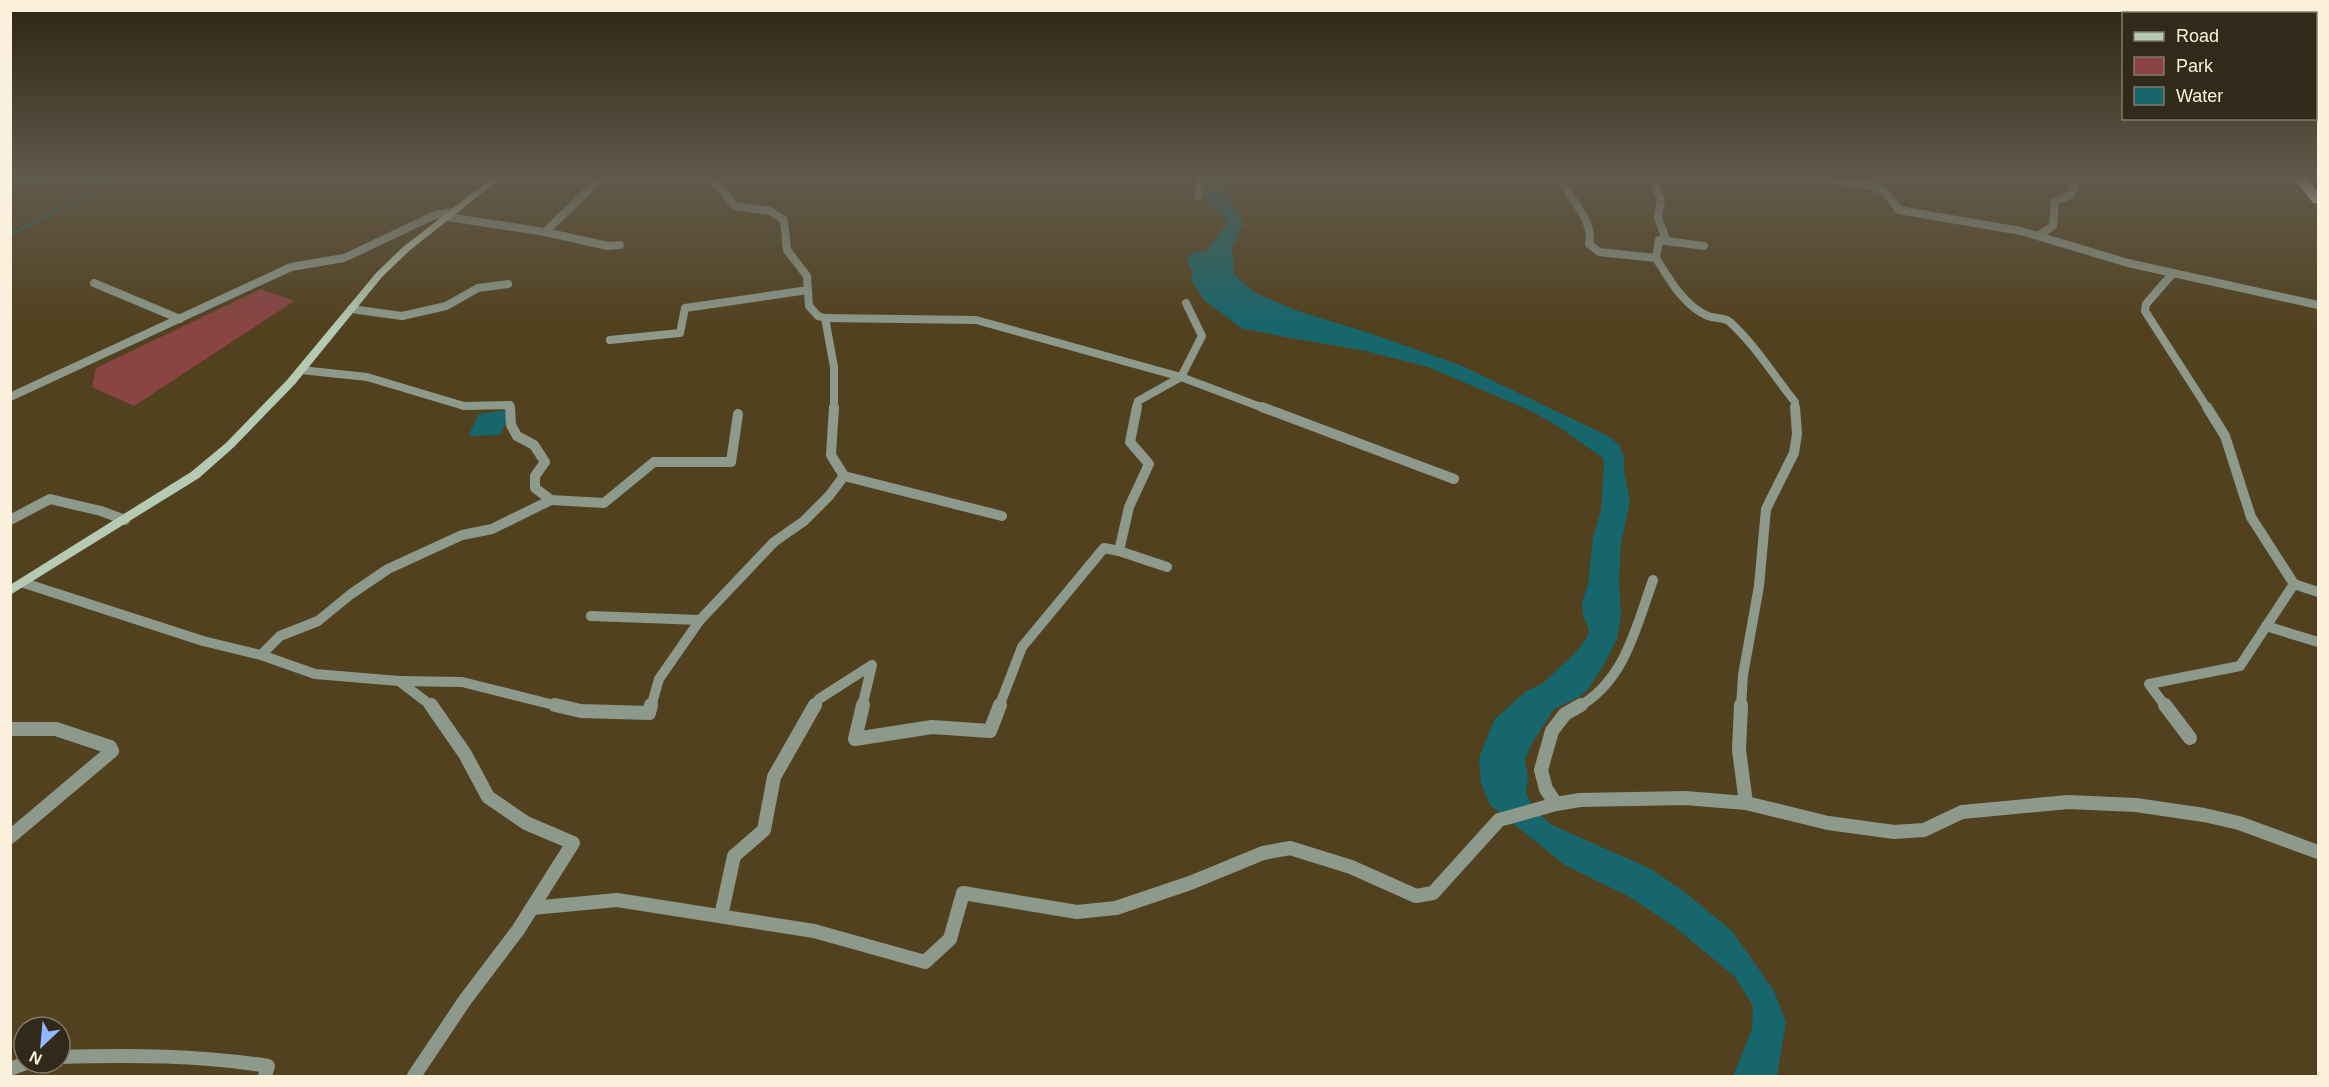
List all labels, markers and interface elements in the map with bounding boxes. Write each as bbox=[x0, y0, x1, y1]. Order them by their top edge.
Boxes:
legend bbox=[2122, 12, 2317, 120]
text: Road bbox=[2176, 26, 2219, 46]
text: Park bbox=[2176, 56, 2214, 76]
text: Water bbox=[2176, 86, 2223, 106]
north arrow bbox=[12, 1015, 72, 1075]
text: N bbox=[27, 1048, 45, 1068]

